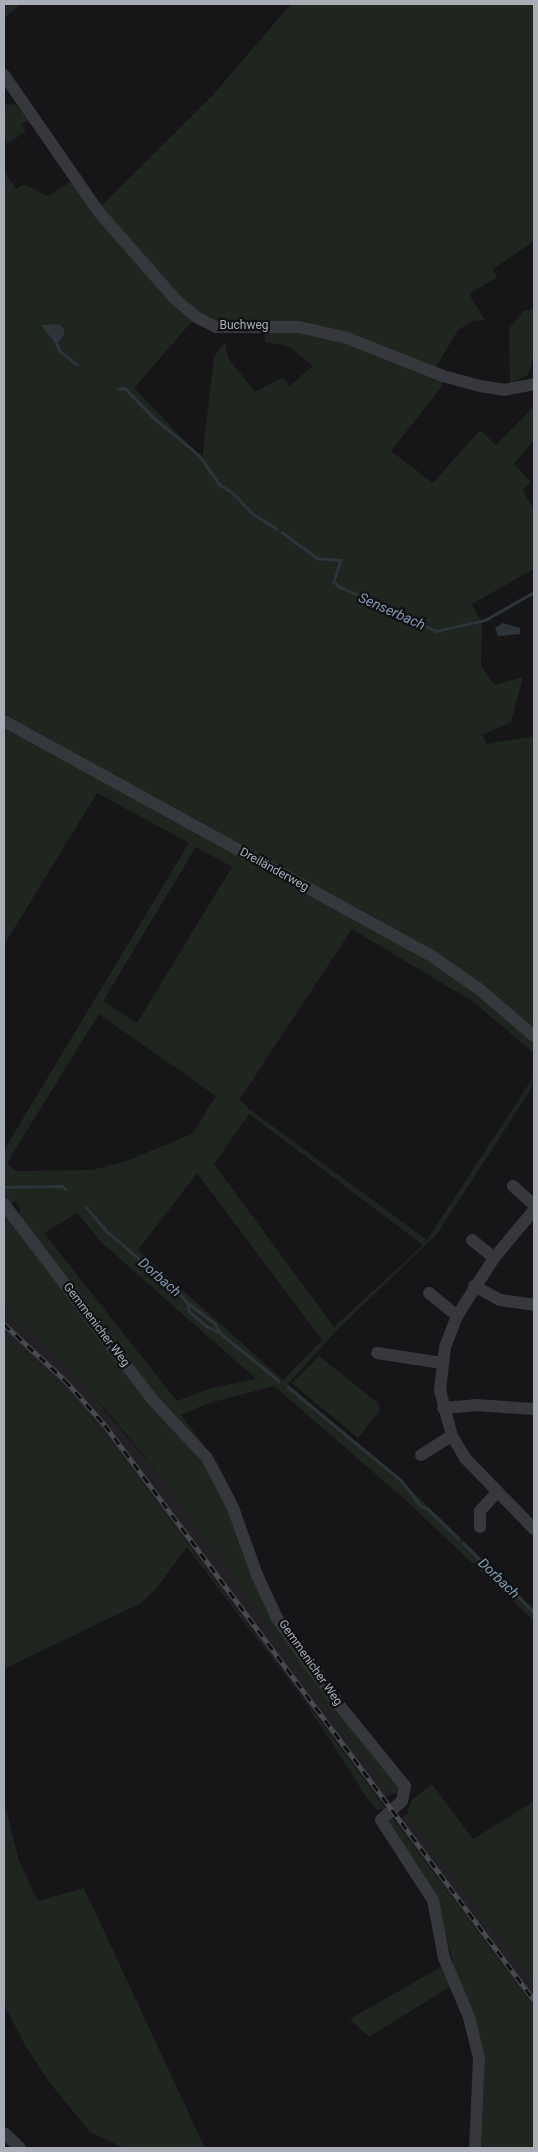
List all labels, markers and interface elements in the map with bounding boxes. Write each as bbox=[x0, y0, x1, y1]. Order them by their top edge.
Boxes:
street label: Buchweg bbox=[219, 319, 269, 333]
water label: Senserbach bbox=[356, 589, 428, 633]
street label: Dreiländerweg bbox=[237, 845, 311, 895]
water label: Dorbach bbox=[135, 1254, 185, 1300]
street label: Gemmenicher Weg bbox=[60, 1280, 132, 1370]
water label: Dorbach bbox=[475, 1554, 523, 1602]
street label: Gemmenicher Weg bbox=[275, 1617, 345, 1709]

